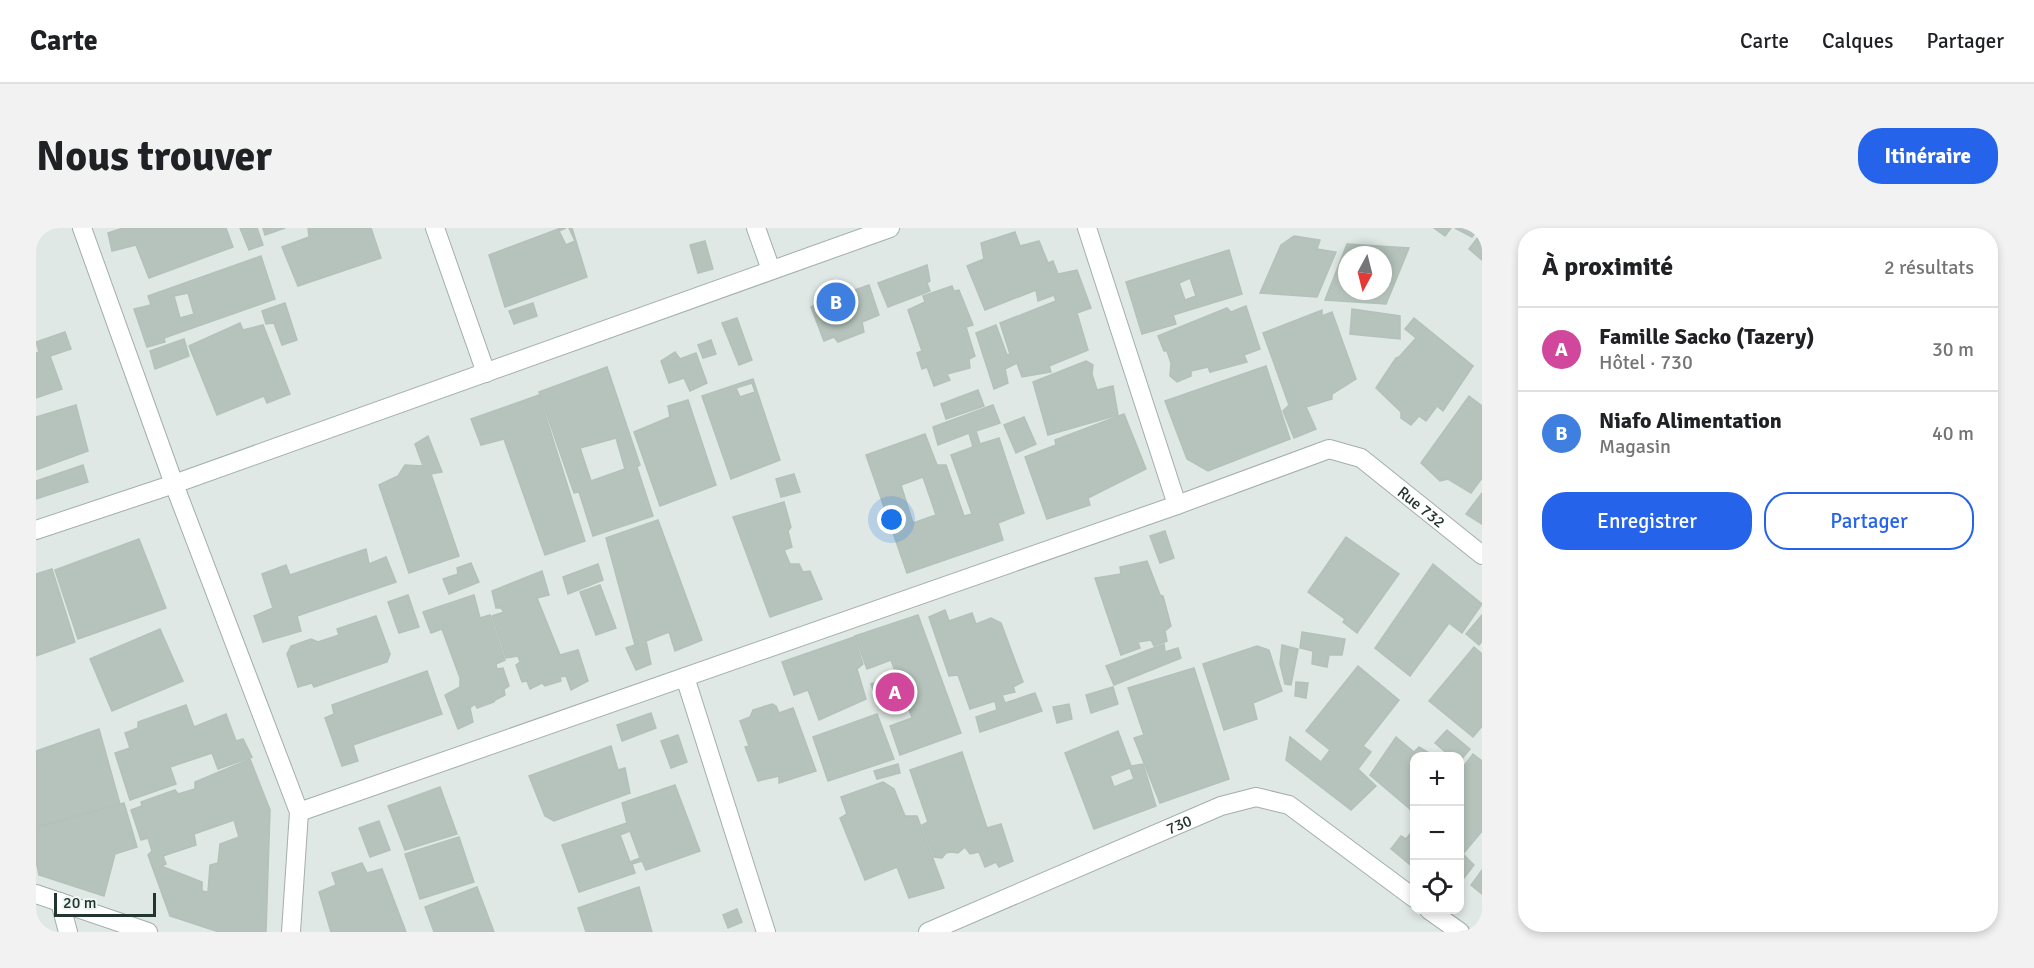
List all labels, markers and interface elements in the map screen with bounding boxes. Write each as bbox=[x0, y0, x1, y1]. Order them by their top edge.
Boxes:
text: Carte bbox=[30, 24, 98, 58]
text: Carte bbox=[1740, 28, 1789, 54]
text: Calques bbox=[1822, 28, 1893, 54]
text: Partager bbox=[1926, 28, 2004, 54]
button: Itinéraire bbox=[1858, 128, 1998, 184]
text: Nous trouver bbox=[36, 131, 272, 182]
north arrow bbox=[1338, 246, 1392, 300]
text: À proximité bbox=[1542, 251, 1673, 283]
text: 2 résultats bbox=[1884, 255, 1974, 280]
pin: B bbox=[816, 280, 856, 325]
text: Famille Sacko (Tazery) bbox=[1599, 323, 1814, 350]
text: A bbox=[1555, 337, 1568, 362]
text: 30 m bbox=[1932, 337, 1974, 362]
text: Hôtel · 730 bbox=[1599, 350, 1693, 375]
text: Niafo Alimentation bbox=[1599, 407, 1782, 434]
text: B bbox=[1555, 421, 1568, 446]
text: 40 m bbox=[1932, 421, 1974, 446]
text: Magasin bbox=[1599, 434, 1671, 459]
street label: Rue 732 bbox=[1393, 482, 1449, 532]
button: Enregistrer bbox=[1542, 492, 1752, 550]
button: Partager bbox=[1764, 492, 1974, 550]
your location bbox=[877, 505, 906, 534]
pin: A bbox=[876, 670, 914, 714]
map controls bbox=[1410, 752, 1464, 914]
button: + bbox=[1410, 752, 1464, 806]
button: − bbox=[1410, 806, 1464, 860]
street label: 730 bbox=[1163, 811, 1195, 839]
button: locate bbox=[1410, 860, 1464, 914]
scale bar bbox=[54, 890, 156, 918]
text: 20 m bbox=[63, 893, 97, 913]

